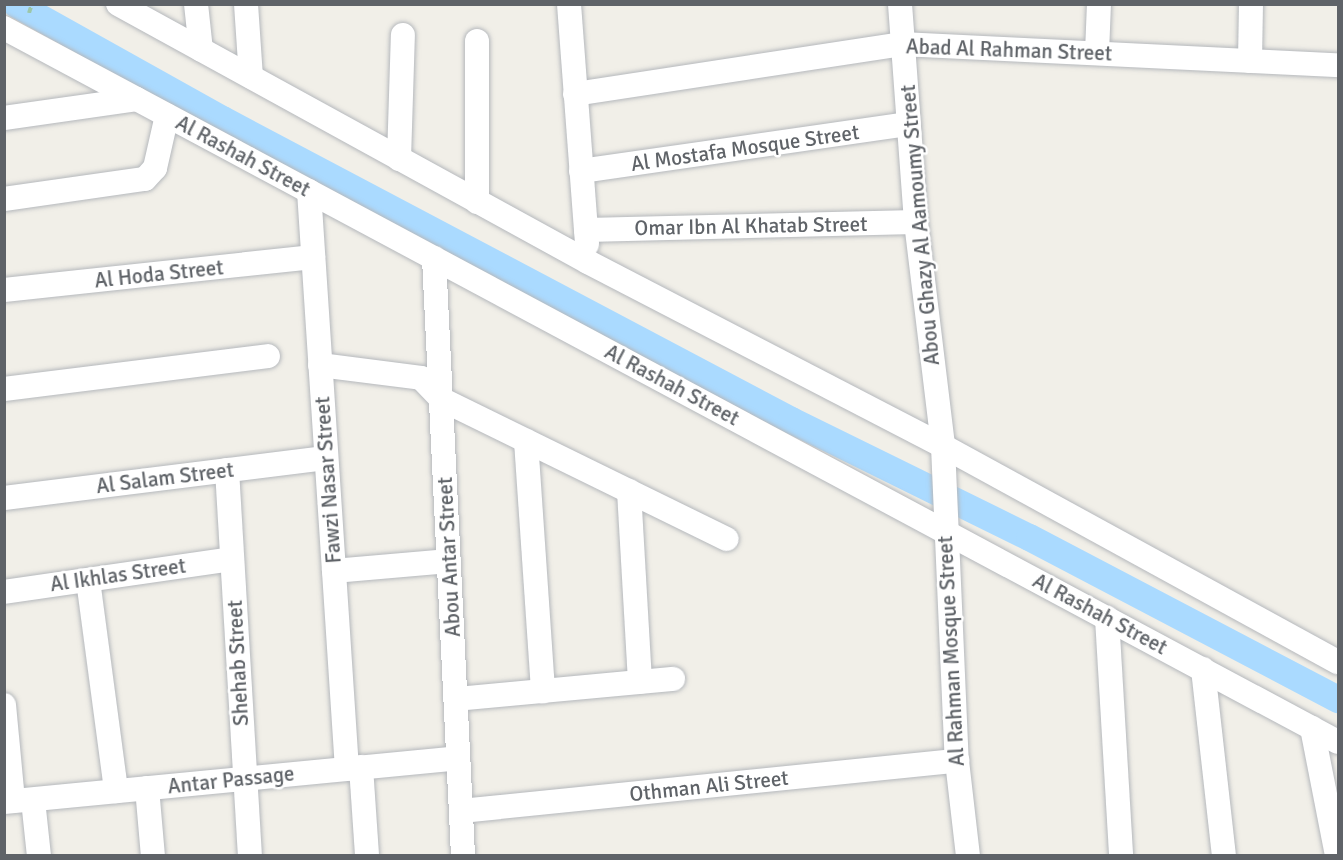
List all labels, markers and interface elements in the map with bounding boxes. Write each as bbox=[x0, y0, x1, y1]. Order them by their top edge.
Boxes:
street label: Abad Al Rahman Street bbox=[905, 34, 1113, 66]
street label: Abou Ghazy Al Aamoumy Street bbox=[895, 83, 945, 367]
street label: Al Rashah Street bbox=[172, 110, 314, 202]
street label: Al Mostafa Mosque Street bbox=[629, 120, 861, 176]
street label: Omar Ibn Al Khatab Street bbox=[634, 211, 868, 241]
street label: Al Hoda Street bbox=[93, 255, 225, 293]
street label: Al Rashah Street bbox=[601, 339, 743, 431]
street label: Fawzi Nasar Street bbox=[310, 396, 346, 564]
street label: Al Salam Street bbox=[95, 457, 235, 499]
street label: Abou Antar Street bbox=[432, 476, 466, 638]
street label: Al Rahman Mosque Street bbox=[932, 535, 970, 767]
street label: Al Ikhlas Street bbox=[48, 553, 188, 597]
street label: Al Rashah Street bbox=[1029, 568, 1171, 660]
street label: Shehab Street bbox=[222, 599, 254, 727]
street label: Antar Passage bbox=[166, 761, 296, 799]
street label: Othman Ali Street bbox=[628, 765, 790, 807]

